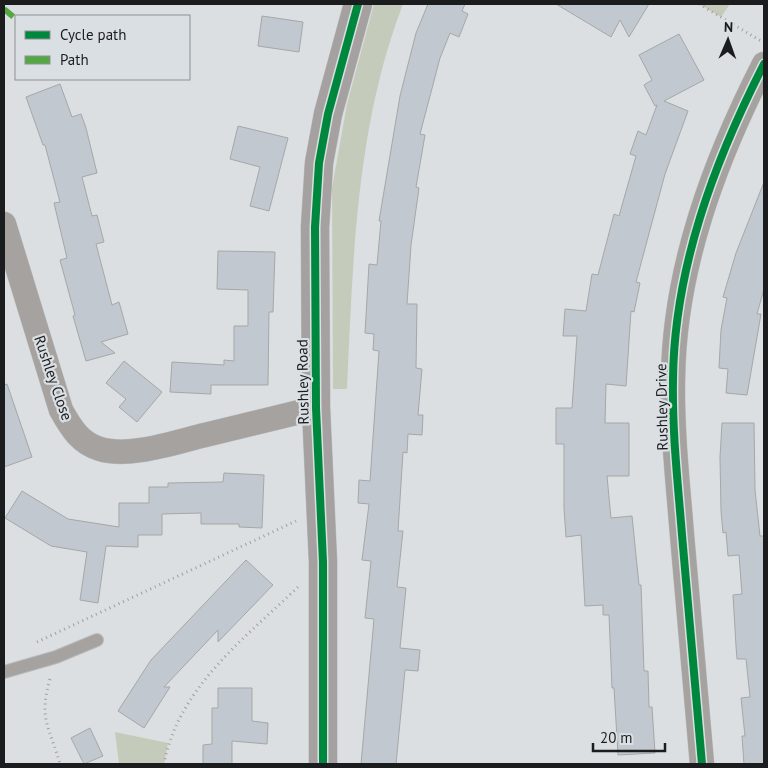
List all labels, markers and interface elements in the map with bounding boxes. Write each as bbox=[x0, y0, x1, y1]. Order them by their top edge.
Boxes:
legend bbox=[15, 15, 190, 80]
north arrow bbox=[703, 15, 753, 65]
text: N bbox=[724, 18, 733, 36]
text: Cycle path bbox=[60, 25, 126, 44]
text: Path bbox=[60, 50, 89, 69]
street label: Rushley Close bbox=[30, 333, 77, 423]
street label: Rushley Road bbox=[292, 339, 313, 425]
street label: Rushley Drive bbox=[651, 363, 672, 451]
scale bar bbox=[593, 720, 666, 752]
text: 20 m bbox=[600, 728, 633, 747]

